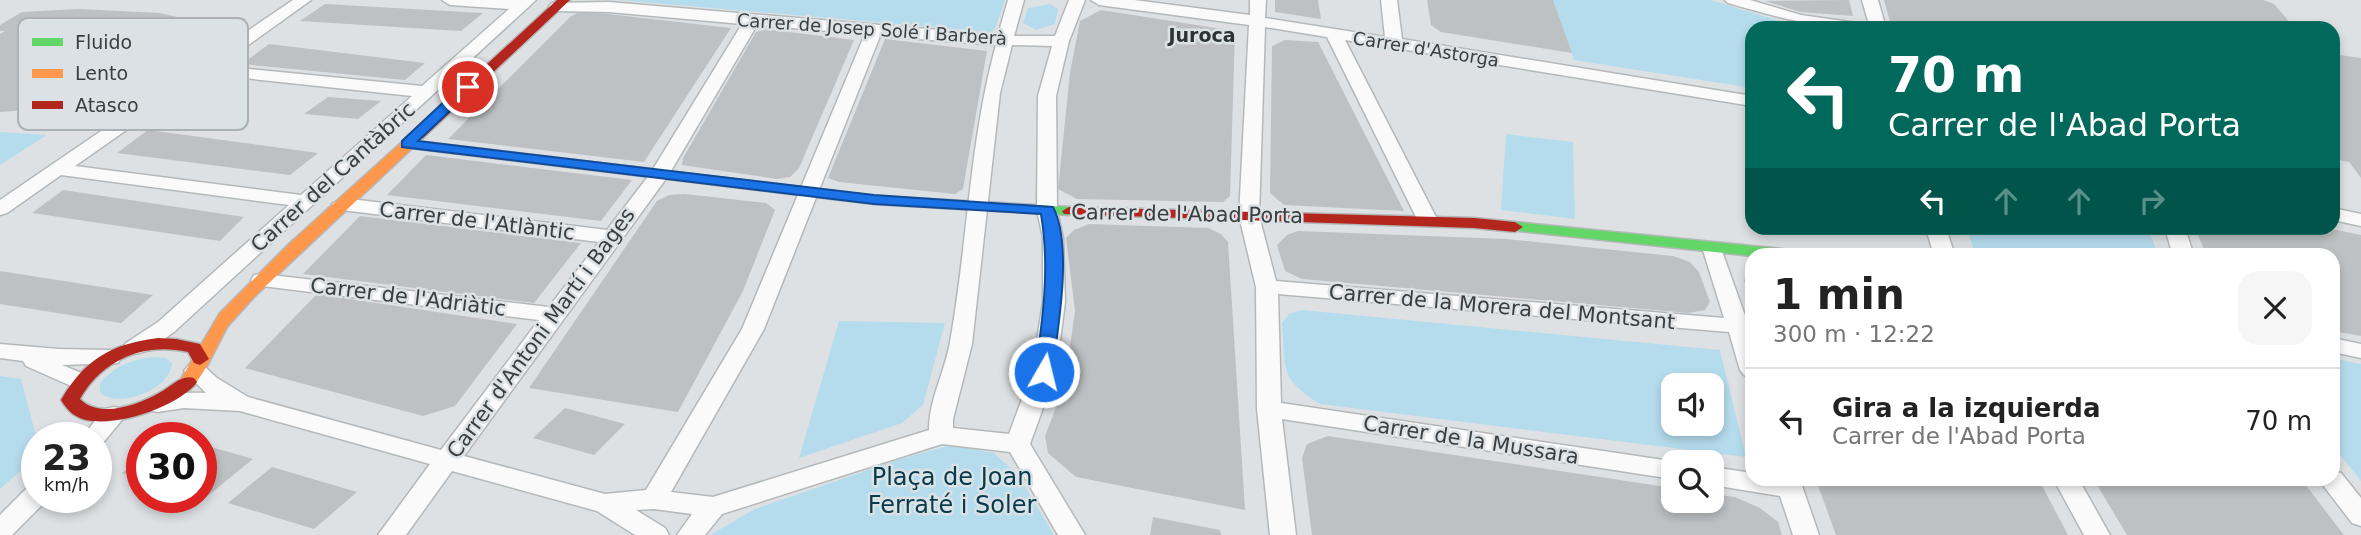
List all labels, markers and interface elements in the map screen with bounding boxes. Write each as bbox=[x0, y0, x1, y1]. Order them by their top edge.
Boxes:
street label: Carrer de Josep Solé i Barberà bbox=[736, 9, 1008, 49]
legend bbox=[18, 18, 248, 130]
district label: Juroca bbox=[1166, 24, 1236, 46]
street label: Carrer d'Astorga bbox=[1351, 27, 1501, 71]
text: Fluido bbox=[75, 31, 132, 53]
text: 70 m bbox=[1888, 47, 2024, 104]
icon: left bbox=[1773, 49, 1864, 140]
pin bbox=[438, 57, 498, 117]
text: Lento bbox=[75, 62, 128, 84]
icon: arrive bbox=[449, 68, 487, 106]
text: Atasco bbox=[75, 94, 139, 116]
street label: Carrer del Cantàbric bbox=[246, 97, 420, 257]
text: Carrer de l'Abad Porta bbox=[1888, 106, 2241, 144]
icon: left bbox=[1914, 182, 1952, 220]
icon: ahead bbox=[1987, 182, 2025, 220]
icon: ahead bbox=[2060, 182, 2098, 220]
icon: right bbox=[2133, 182, 2171, 220]
street label: Carrer de l'Atlàntic bbox=[378, 197, 576, 245]
street label: Carrer de l'Abad Porta bbox=[1071, 200, 1303, 228]
street label: Carrer d'Antoni Martí i Bages bbox=[442, 203, 640, 463]
text: 1 min bbox=[1773, 270, 1905, 319]
button: close bbox=[2238, 271, 2312, 345]
street label: Carrer de l'Adriàtic bbox=[309, 273, 507, 321]
street label: Carrer de la Morera del Montsant bbox=[1328, 280, 1676, 334]
text: 300 m · 12:22 bbox=[1773, 321, 1935, 347]
position arrow bbox=[1007, 335, 1081, 409]
map controls bbox=[1661, 373, 1724, 513]
button: sound bbox=[1661, 373, 1724, 436]
text: Gira a la izquierda bbox=[1832, 393, 2100, 423]
icon: left bbox=[1773, 402, 1811, 440]
text: 70 m bbox=[2245, 406, 2312, 436]
street label: Carrer de la Mussara bbox=[1361, 411, 1581, 469]
speed limit sign: 30 bbox=[126, 422, 217, 513]
text: Carrer de l'Abad Porta bbox=[1832, 423, 2086, 449]
text: 23 bbox=[42, 438, 91, 478]
button: search bbox=[1661, 450, 1724, 513]
park label: Plaça de Joan Ferraté i Soler bbox=[868, 463, 1036, 519]
text: km/h bbox=[44, 474, 89, 495]

